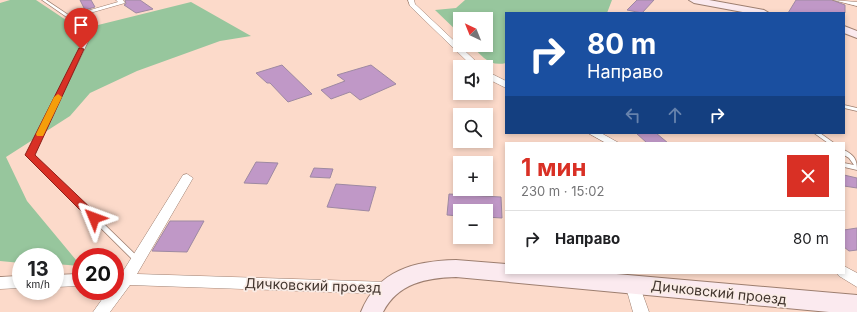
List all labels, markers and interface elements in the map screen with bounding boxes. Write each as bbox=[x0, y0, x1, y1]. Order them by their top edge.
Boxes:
pin bbox=[64, 8, 98, 49]
north arrow bbox=[453, 12, 493, 52]
map controls bbox=[453, 12, 493, 244]
icon: arrive bbox=[70, 14, 92, 36]
text: 80 m bbox=[587, 27, 656, 61]
icon: right bbox=[521, 28, 573, 80]
button: sound bbox=[453, 60, 493, 100]
text: Направо bbox=[587, 61, 663, 82]
icon: left bbox=[622, 104, 644, 126]
icon: ahead bbox=[664, 104, 686, 126]
icon: right bbox=[706, 104, 728, 126]
button: search bbox=[453, 108, 493, 148]
text: 1 мин bbox=[521, 153, 586, 182]
button: close bbox=[787, 155, 829, 197]
button: + bbox=[453, 156, 493, 196]
text: 230 m · 15:02 bbox=[521, 183, 604, 199]
position arrow bbox=[73, 197, 115, 239]
button: − bbox=[453, 204, 493, 244]
icon: right bbox=[521, 228, 543, 250]
text: Направо bbox=[555, 229, 620, 248]
text: 80 m bbox=[793, 229, 829, 248]
speed limit sign: 20 bbox=[72, 248, 124, 300]
text: 13 bbox=[27, 257, 49, 281]
street label: Дичковский проезд bbox=[244, 274, 382, 296]
street label: Дичковский проезд bbox=[650, 276, 788, 308]
text: km/h bbox=[26, 278, 50, 290]

